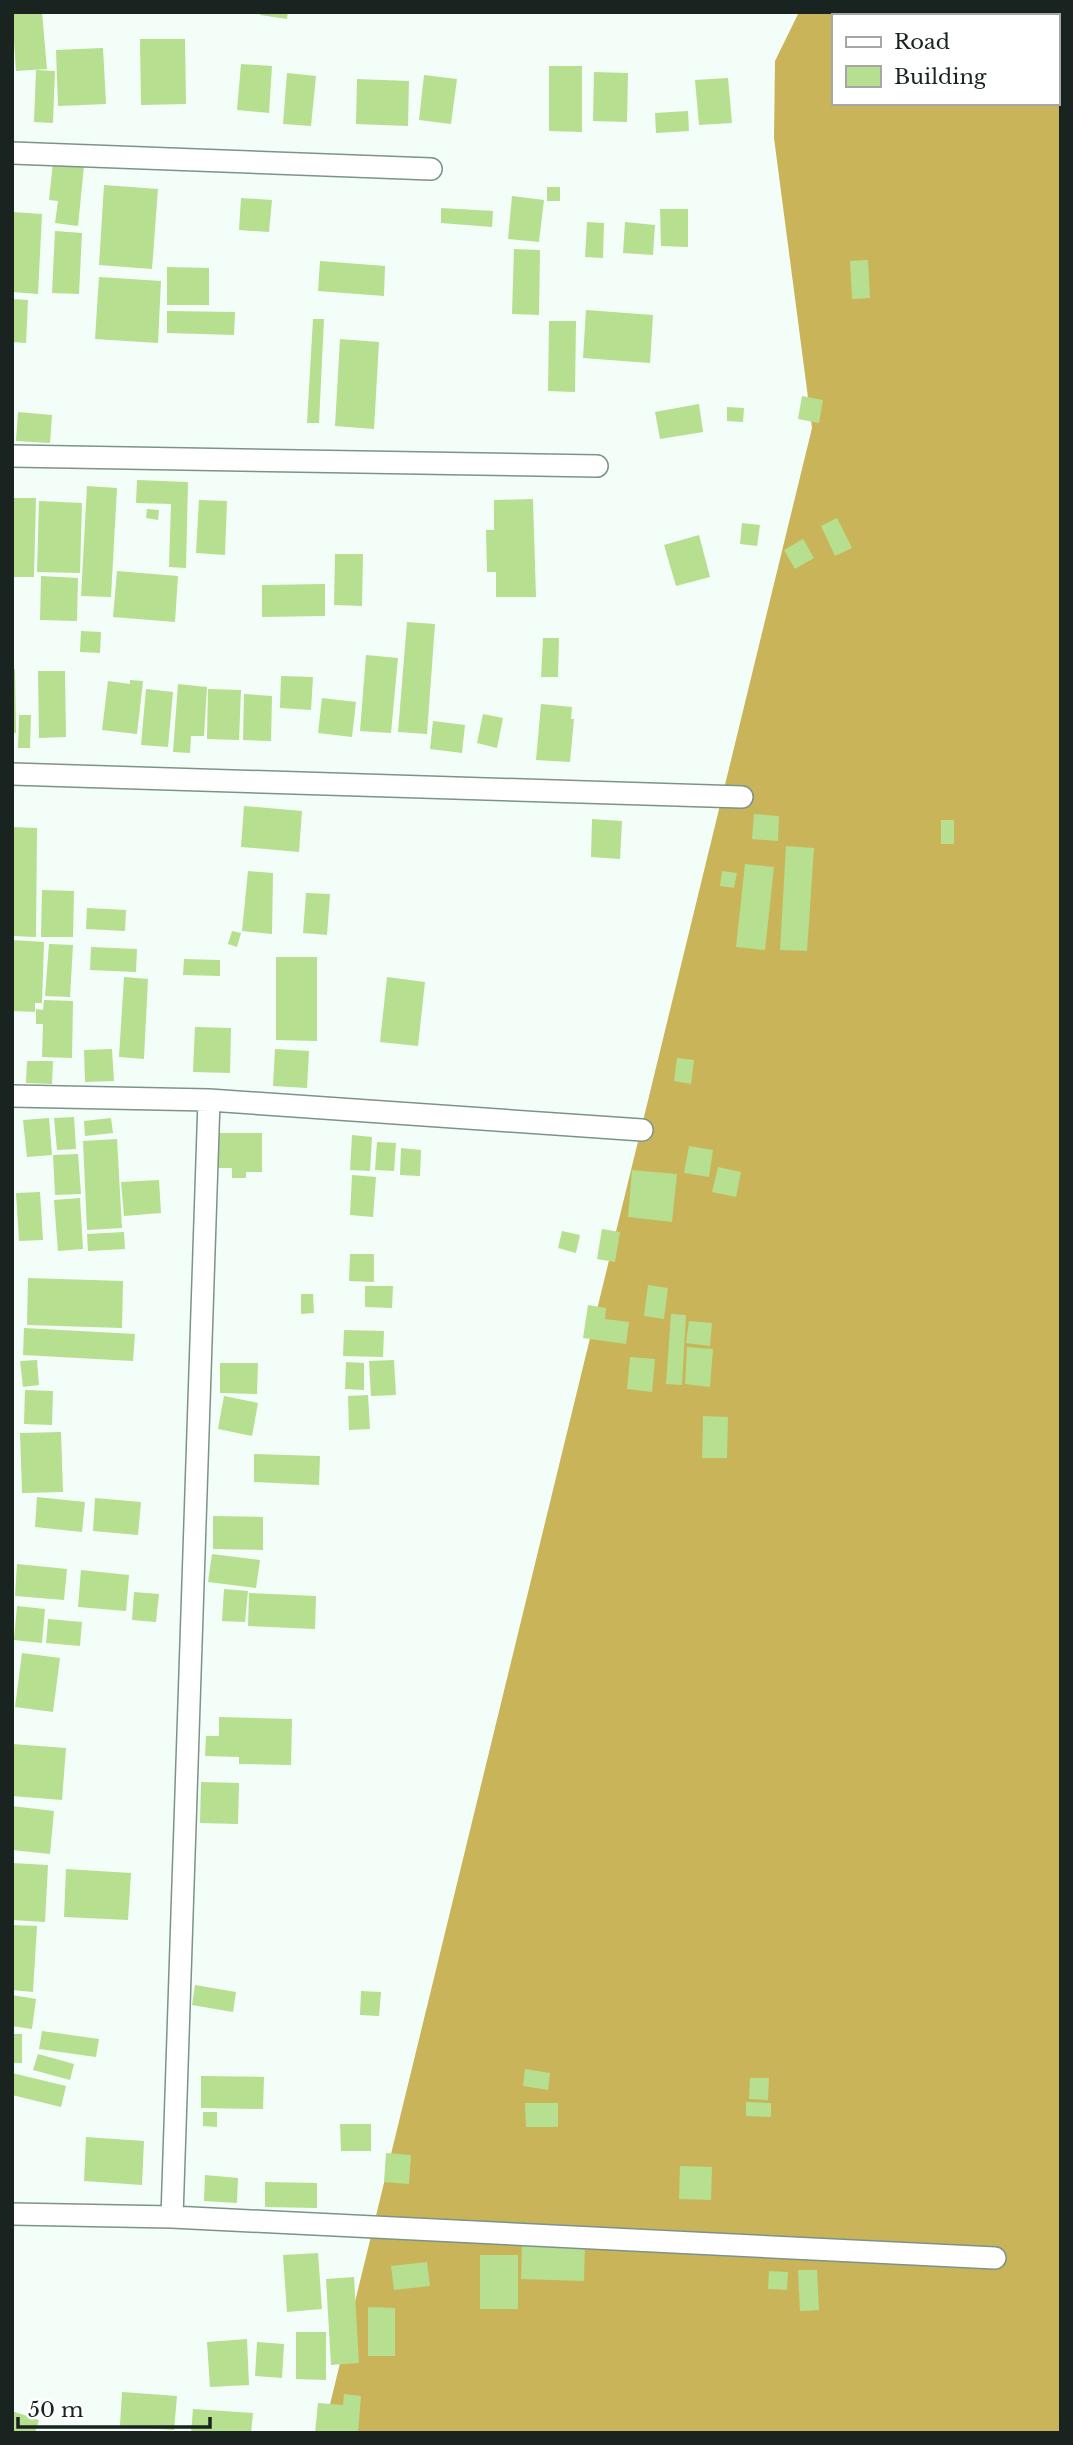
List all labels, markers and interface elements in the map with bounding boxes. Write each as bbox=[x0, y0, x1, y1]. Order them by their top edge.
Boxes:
legend bbox=[832, 14, 1059, 105]
text: Road bbox=[894, 29, 950, 55]
text: Building bbox=[894, 64, 987, 90]
scale bar bbox=[18, 2386, 210, 2430]
text: 50 m bbox=[28, 2397, 84, 2423]

